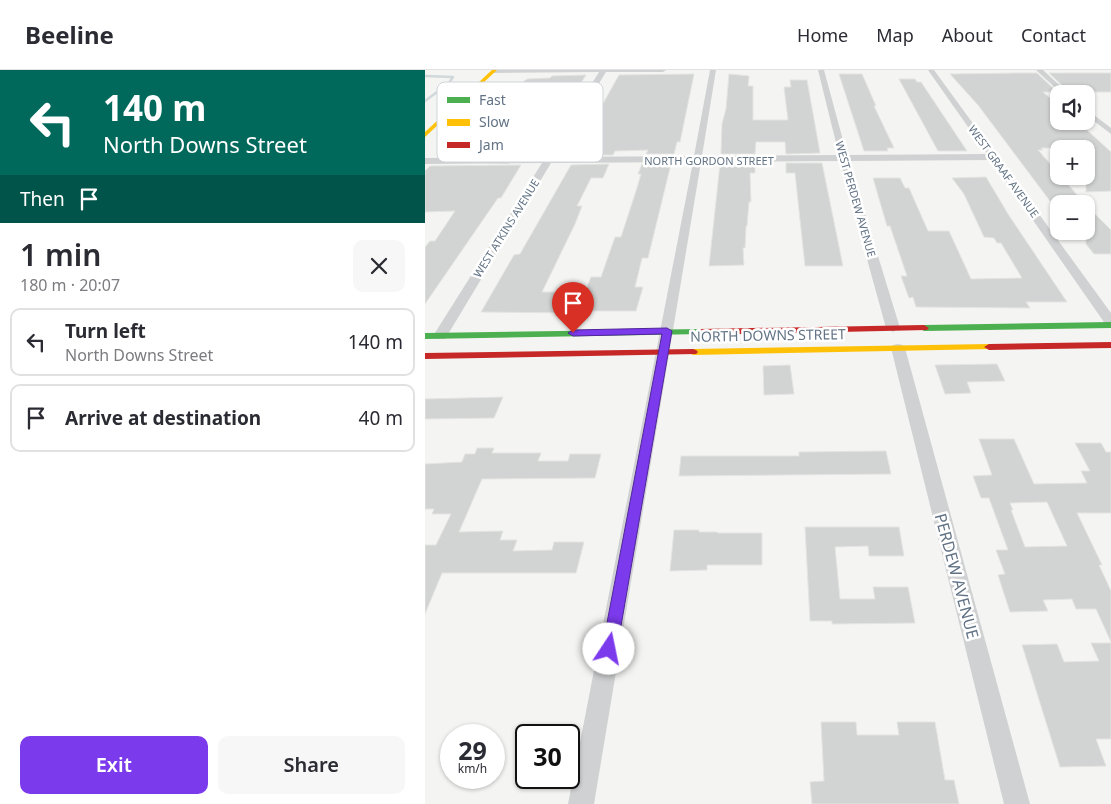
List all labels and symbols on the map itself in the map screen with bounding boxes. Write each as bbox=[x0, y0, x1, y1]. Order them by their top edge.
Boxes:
legend bbox=[437, 82, 603, 162]
text: Fast bbox=[479, 90, 506, 109]
text: Slow bbox=[479, 112, 510, 131]
street label: WEST GRAAF AVENUE bbox=[965, 122, 1043, 220]
text: Jam bbox=[477, 135, 504, 154]
street label: WEST PERDEW AVENUE bbox=[832, 139, 880, 259]
street label: NORTH GORDON STREET bbox=[644, 153, 774, 168]
street label: WEST ATKINS AVENUE bbox=[470, 176, 542, 280]
pin bbox=[552, 282, 594, 333]
street label: NORTH DOWNS STREET bbox=[690, 324, 846, 346]
street label: PERDEW AVENUE bbox=[930, 511, 984, 641]
position arrow bbox=[582, 622, 634, 674]
speed limit sign: 30 bbox=[515, 724, 580, 789]

